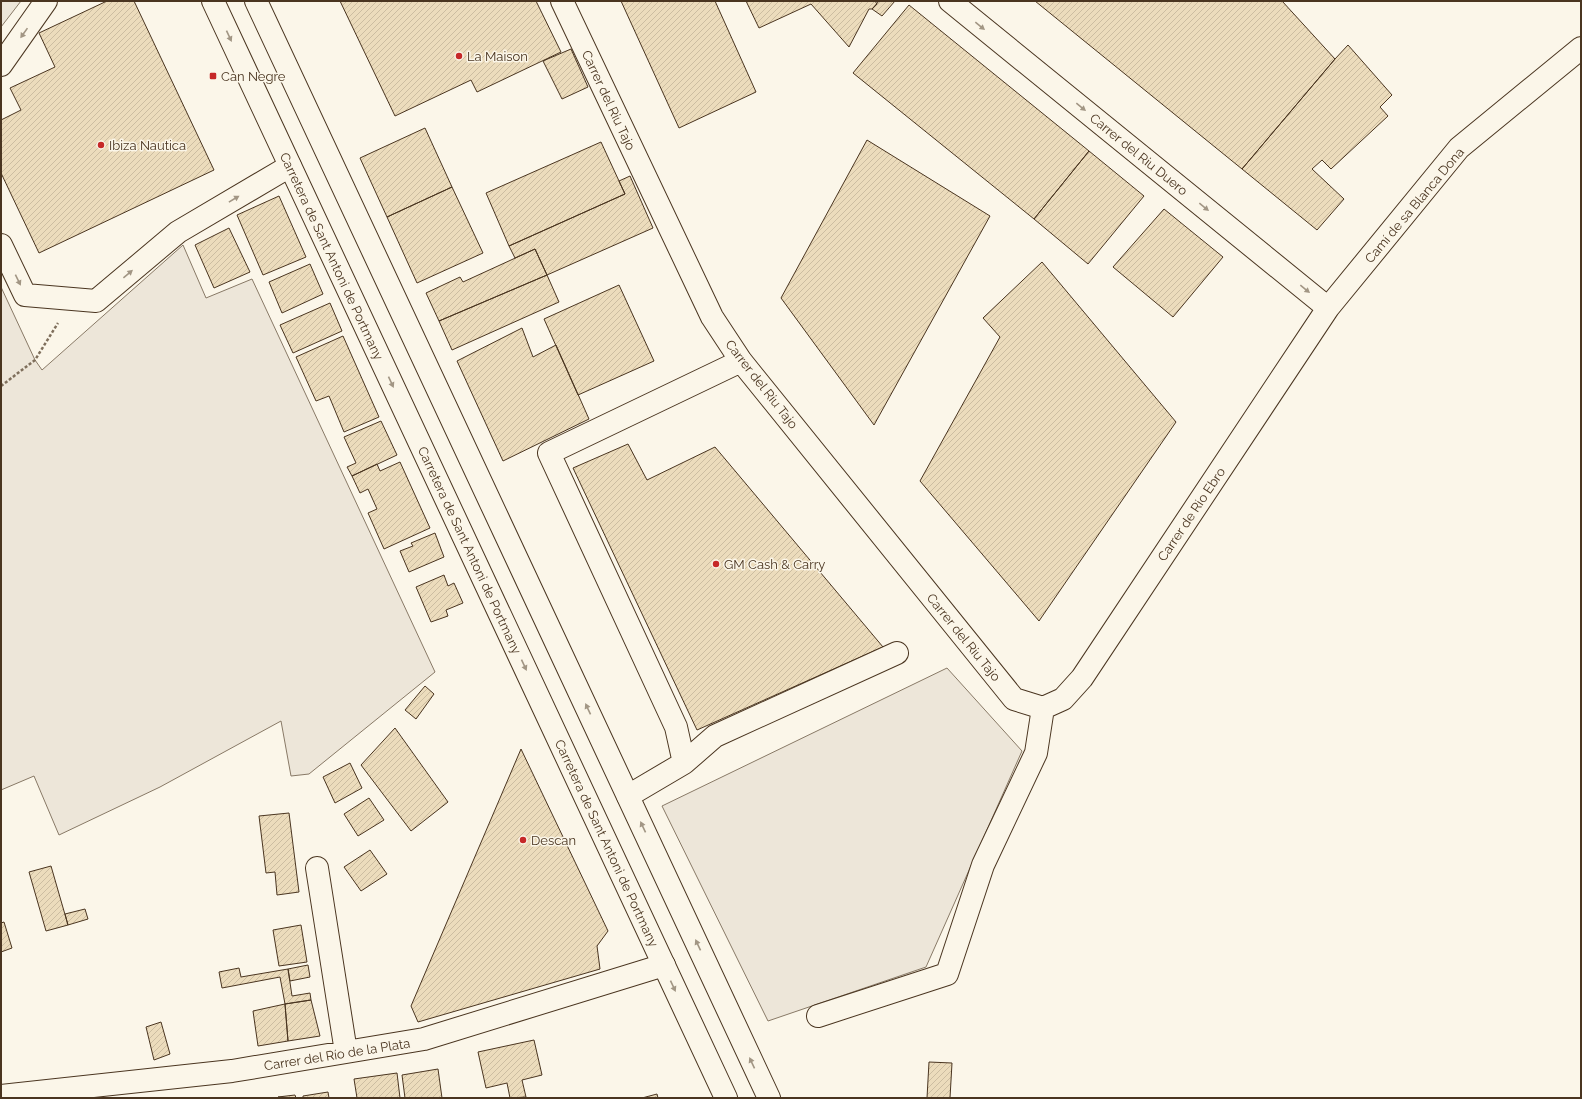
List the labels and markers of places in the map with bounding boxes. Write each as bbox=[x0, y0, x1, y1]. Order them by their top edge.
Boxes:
place label: La Maison bbox=[467, 49, 528, 64]
marker: La Maison bbox=[454, 51, 464, 61]
place label: Can Negre bbox=[221, 69, 286, 84]
marker: Can Negre bbox=[208, 71, 218, 81]
place label: Ibiza Nautica bbox=[109, 138, 186, 153]
marker: Ibiza Nautica bbox=[96, 140, 106, 150]
place label: GM Cash & Carry bbox=[724, 557, 825, 572]
marker: GM Cash & Carry bbox=[711, 559, 721, 569]
place label: Descan bbox=[531, 833, 576, 848]
marker: Descan bbox=[518, 835, 528, 845]

